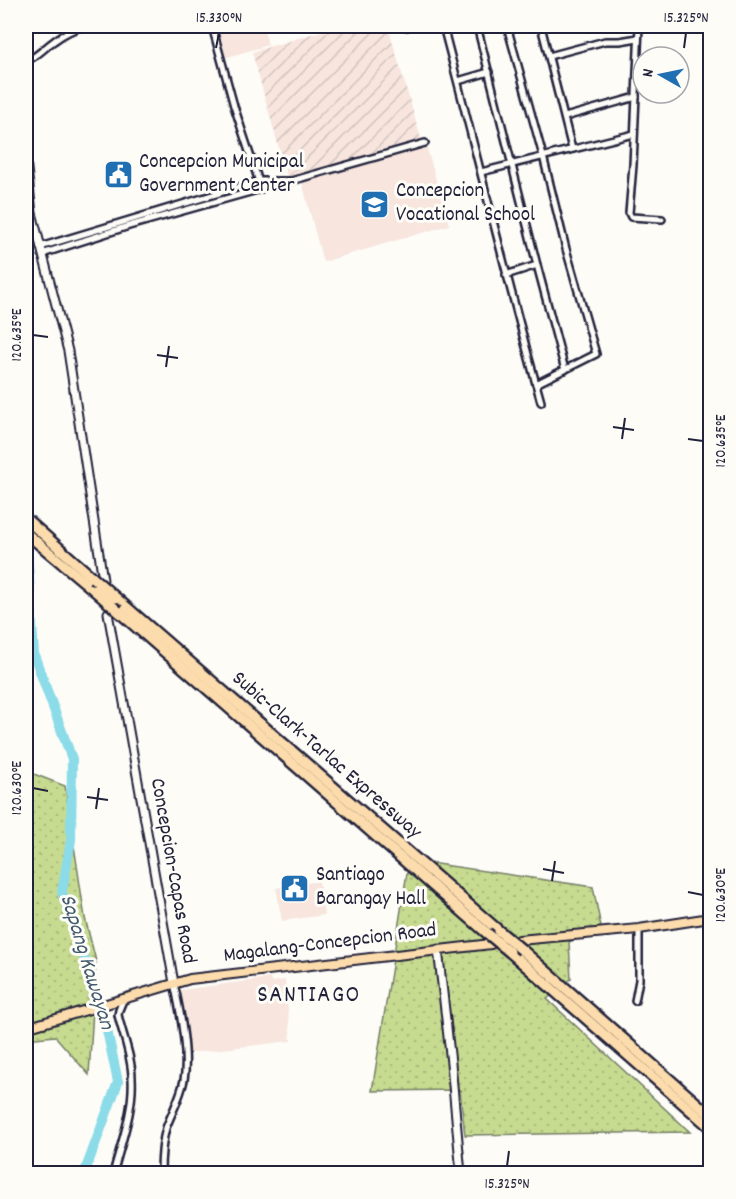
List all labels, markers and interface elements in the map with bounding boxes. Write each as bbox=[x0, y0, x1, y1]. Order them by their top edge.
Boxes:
text: 15.330°N bbox=[196, 8, 242, 30]
text: 15.325°N bbox=[663, 8, 709, 30]
north arrow bbox=[631, 45, 691, 105]
text: N bbox=[637, 67, 661, 79]
place label: Concepcion Municipal Government Center bbox=[139, 148, 304, 202]
public building icon: Concepcion Municipal Government Center bbox=[102, 159, 134, 191]
place label: Concepcion Vocational School bbox=[396, 177, 535, 231]
school or university icon: Concepcion Vocational School bbox=[359, 188, 391, 220]
text: 120.635°E bbox=[7, 308, 29, 362]
text: 120.635°E bbox=[711, 414, 733, 468]
street label: Subic-Clark-Tarlac Expressway bbox=[224, 665, 428, 847]
text: 120.630°E bbox=[7, 761, 29, 815]
street label: Concepcion-Capas Road bbox=[141, 776, 203, 966]
place label: Santiago Barangay Hall bbox=[316, 861, 426, 915]
text: 120.630°E bbox=[711, 868, 733, 922]
public building icon: Santiago Barangay Hall bbox=[279, 872, 311, 904]
water label: Sapang Kawayan bbox=[51, 891, 121, 1034]
street label: Magalang-Concepcion Road bbox=[222, 916, 438, 972]
district label: SANTIAGO bbox=[257, 979, 361, 1013]
text: 15.325°N bbox=[484, 1174, 530, 1196]

